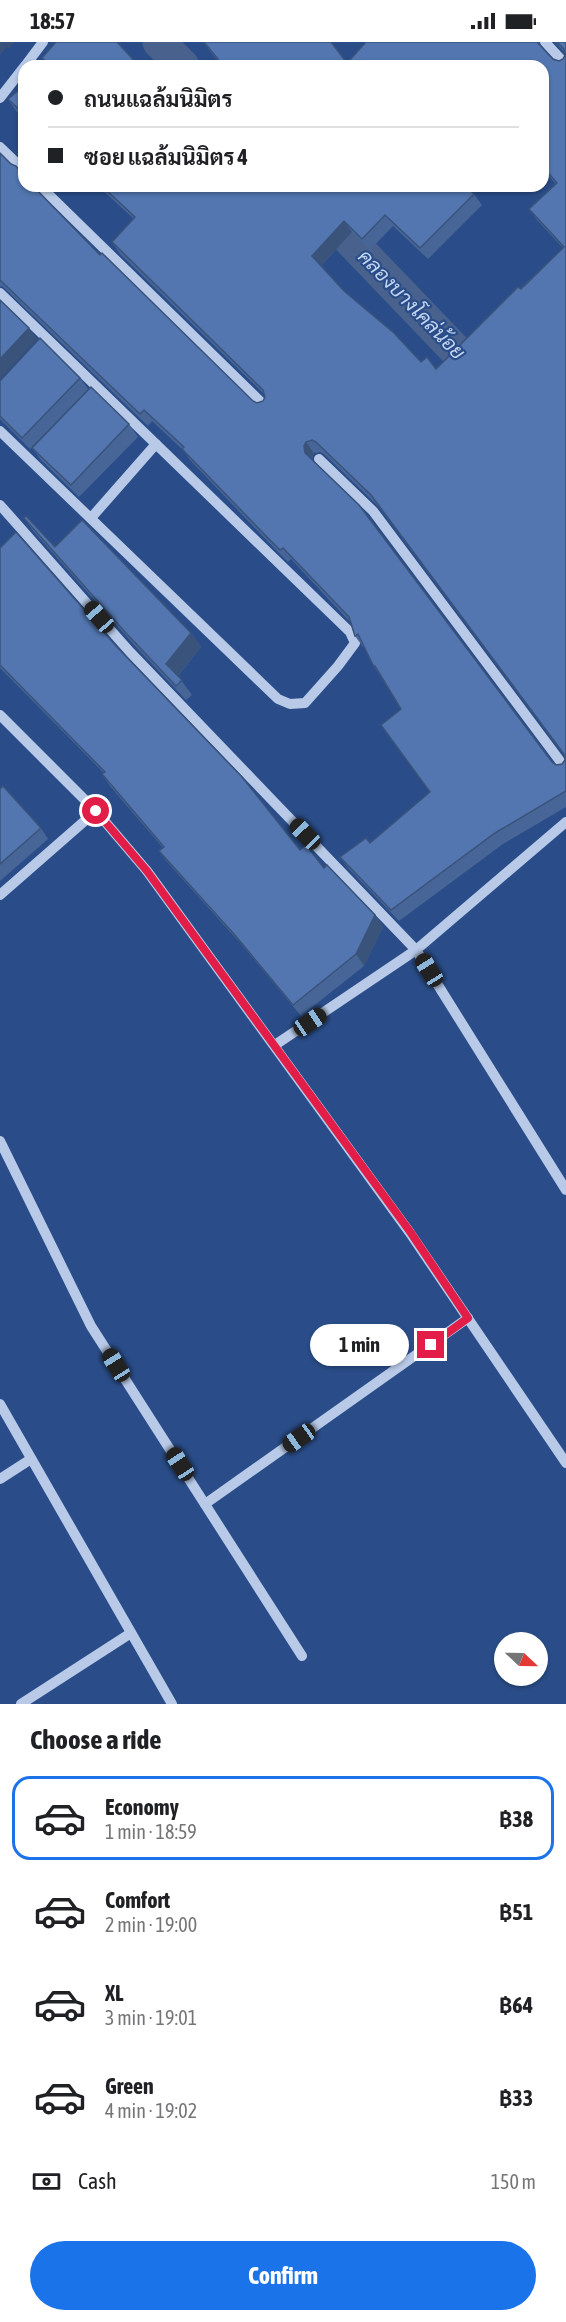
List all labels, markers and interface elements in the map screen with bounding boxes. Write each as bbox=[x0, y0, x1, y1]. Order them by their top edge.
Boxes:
text: 18:57 bbox=[30, 8, 75, 34]
text: ถนนแฉล้มนิมิตร bbox=[84, 86, 232, 112]
text: ซอย แฉล้มนิมิตร 4 bbox=[84, 144, 248, 170]
water label: คลองบางโคล่น้อย bbox=[354, 244, 471, 364]
car bbox=[80, 598, 118, 636]
route start bbox=[82, 797, 109, 824]
car bbox=[286, 815, 324, 853]
car bbox=[412, 950, 446, 990]
car bbox=[290, 1004, 330, 1040]
callout: 1 min bbox=[311, 1324, 410, 1366]
route end bbox=[417, 1331, 444, 1358]
text: 1 min bbox=[339, 1333, 380, 1356]
car bbox=[99, 1345, 133, 1385]
car bbox=[279, 1420, 319, 1456]
car bbox=[163, 1444, 197, 1484]
north arrow bbox=[494, 1632, 548, 1686]
map controls bbox=[494, 1632, 548, 1686]
text: Choose a ride bbox=[30, 1724, 162, 1755]
icon: car bbox=[33, 1791, 87, 1845]
text: Economy bbox=[105, 1794, 179, 1820]
text: ฿38 bbox=[499, 1806, 533, 1832]
text: 1 min · 18:59 bbox=[105, 1820, 197, 1843]
icon: car bbox=[33, 1884, 87, 1938]
text: Comfort bbox=[105, 1887, 170, 1913]
text: ฿51 bbox=[499, 1899, 533, 1925]
text: 2 min · 19:00 bbox=[105, 1913, 197, 1936]
icon: car bbox=[33, 1977, 87, 2031]
text: XL bbox=[105, 1980, 123, 2006]
text: ฿64 bbox=[499, 1992, 533, 2018]
text: 3 min · 19:01 bbox=[105, 2006, 197, 2029]
icon: car bbox=[33, 2070, 87, 2124]
text: Green bbox=[105, 2073, 154, 2099]
text: ฿33 bbox=[499, 2085, 533, 2111]
text: 4 min · 19:02 bbox=[105, 2099, 197, 2122]
icon: cash bbox=[30, 2165, 63, 2198]
text: Cash bbox=[78, 2168, 117, 2194]
text: 150 m bbox=[491, 2170, 536, 2193]
button: Confirm bbox=[30, 2241, 536, 2310]

